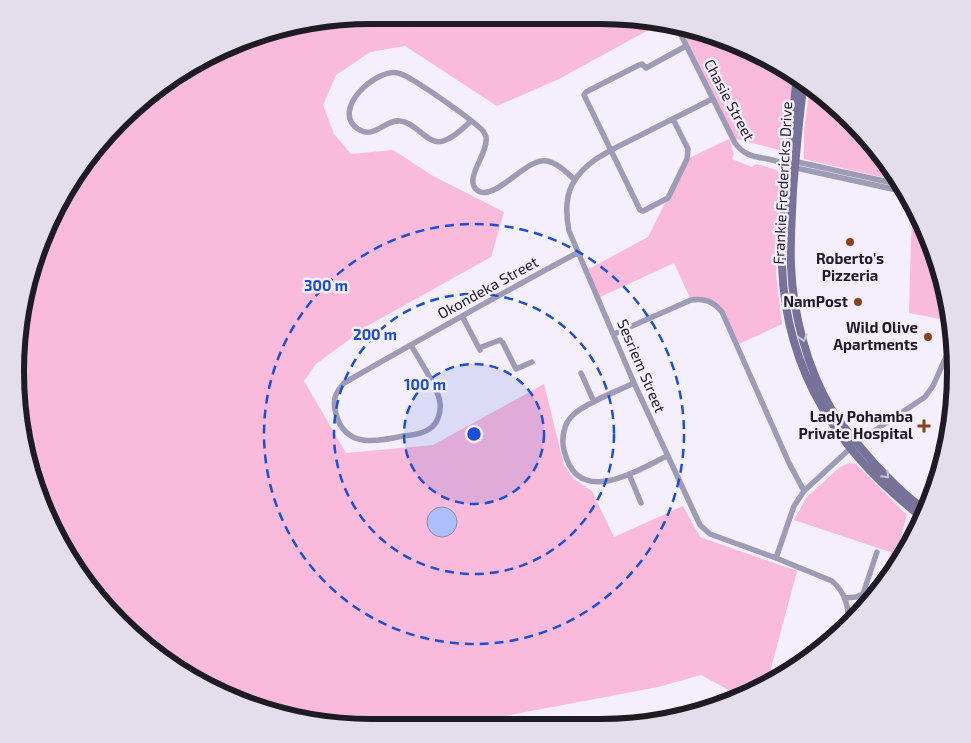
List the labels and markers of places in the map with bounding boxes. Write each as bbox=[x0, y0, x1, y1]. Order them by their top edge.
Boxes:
marker: Roberto's Pizzeria bbox=[844, 236, 856, 248]
place label: Roberto's Pizzeria bbox=[816, 249, 884, 284]
place label: NamPost bbox=[783, 292, 848, 310]
marker: NamPost bbox=[852, 296, 864, 308]
place label: Wild Olive Apartments bbox=[833, 318, 918, 353]
marker: Wild Olive Apartments bbox=[922, 331, 934, 343]
place label: Lady Pohamba Private Hospital bbox=[798, 407, 913, 442]
marker: Lady Pohamba Private Hospital bbox=[917, 419, 931, 433]
centre of rings bbox=[465, 425, 483, 443]

